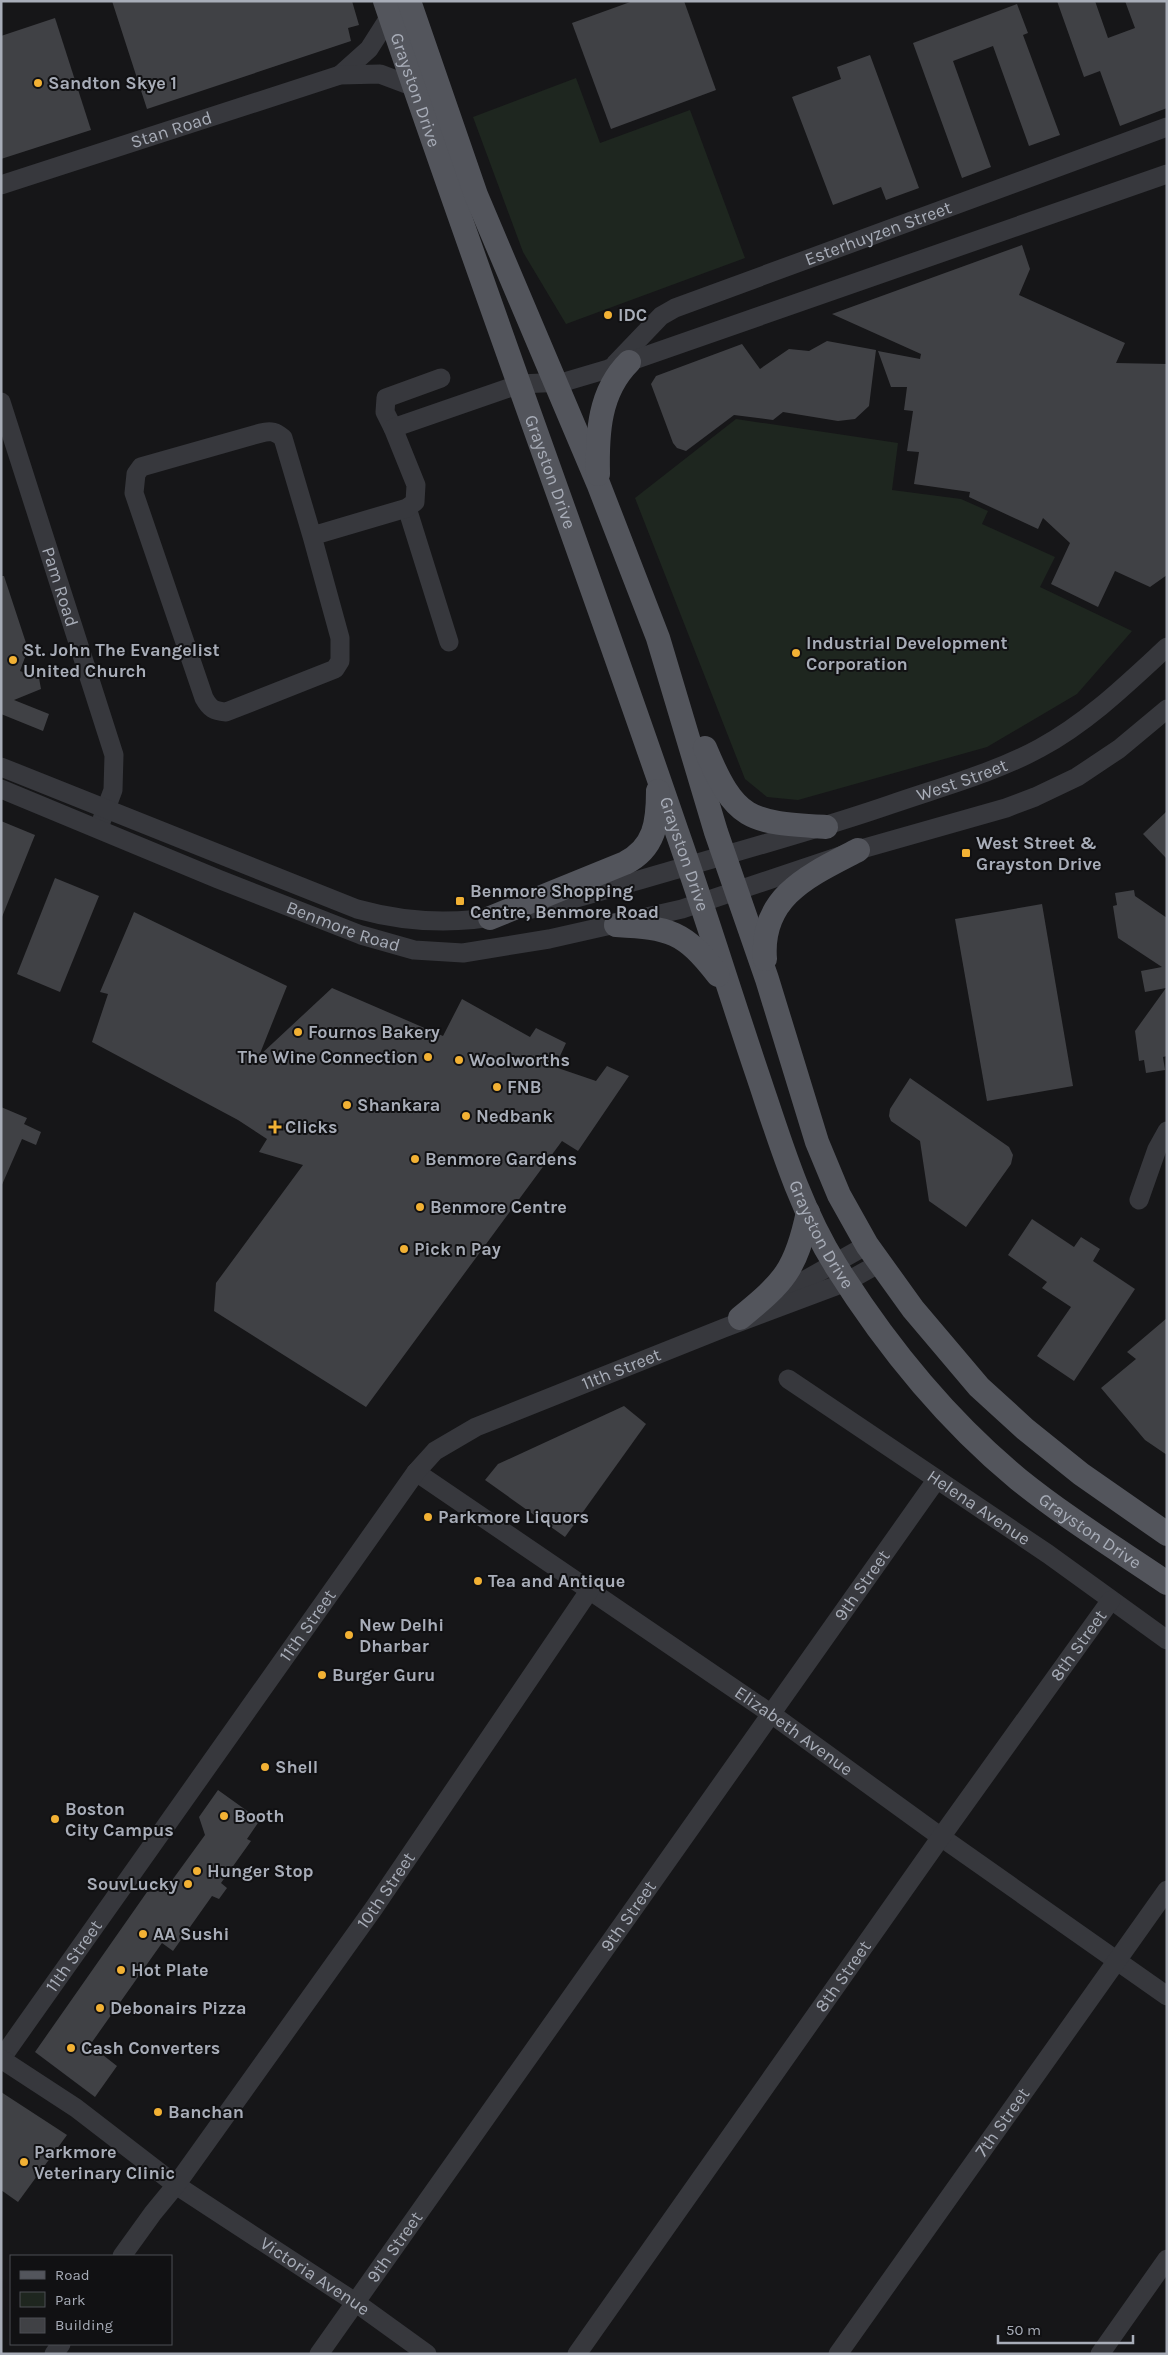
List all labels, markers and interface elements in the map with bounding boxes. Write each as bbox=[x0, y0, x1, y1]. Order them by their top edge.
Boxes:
street label: Grayston Drive bbox=[386, 30, 445, 150]
place label: Sandton Skye 1 bbox=[48, 72, 177, 94]
marker: Sandton Skye 1 bbox=[32, 77, 44, 89]
street label: Stan Road bbox=[128, 106, 215, 153]
street label: Esterhuyzen Street bbox=[802, 196, 955, 270]
place label: IDC bbox=[618, 304, 647, 326]
marker: IDC bbox=[602, 309, 614, 321]
street label: Grayston Drive bbox=[520, 412, 581, 532]
street label: Pam Road bbox=[37, 544, 83, 629]
place label: Industrial Development Corporation bbox=[806, 632, 1008, 675]
place label: St. John The Evangelist United Church bbox=[23, 639, 220, 682]
marker: Industrial Development Corporation bbox=[790, 647, 802, 659]
marker: St. John The Evangelist United Church bbox=[7, 654, 19, 666]
street label: West Street bbox=[914, 754, 1011, 806]
street label: Grayston Drive bbox=[655, 794, 714, 914]
place label: West Street & Grayston Drive bbox=[976, 832, 1102, 875]
marker: West Street & Grayston Drive bbox=[960, 847, 972, 859]
place label: Benmore Shopping Centre, Benmore Road bbox=[470, 880, 659, 923]
marker: Benmore Shopping Centre, Benmore Road bbox=[454, 895, 466, 907]
street label: Benmore Road bbox=[283, 896, 403, 957]
place label: Fournos Bakery bbox=[308, 1021, 440, 1043]
marker: Fournos Bakery bbox=[292, 1026, 304, 1038]
place label: The Wine Connection bbox=[237, 1046, 418, 1068]
place label: Woolworths bbox=[469, 1049, 570, 1071]
marker: The Wine Connection bbox=[422, 1051, 434, 1063]
marker: Woolworths bbox=[453, 1054, 465, 1066]
place label: FNB bbox=[507, 1076, 541, 1098]
marker: FNB bbox=[491, 1081, 503, 1093]
place label: Shankara bbox=[357, 1094, 440, 1116]
marker: Shankara bbox=[341, 1099, 353, 1111]
place label: Nedbank bbox=[476, 1105, 553, 1127]
marker: Nedbank bbox=[460, 1110, 472, 1122]
place label: Clicks bbox=[285, 1116, 337, 1138]
marker: Clicks bbox=[269, 1121, 281, 1133]
place label: Benmore Gardens bbox=[425, 1148, 577, 1170]
marker: Benmore Gardens bbox=[409, 1153, 421, 1165]
street label: Grayston Drive bbox=[784, 1177, 859, 1293]
place label: Benmore Centre bbox=[430, 1196, 567, 1218]
marker: Benmore Centre bbox=[414, 1201, 426, 1213]
place label: Pick n Pay bbox=[414, 1238, 501, 1260]
marker: Pick n Pay bbox=[398, 1243, 410, 1255]
street label: 11th Street bbox=[578, 1343, 664, 1395]
street label: Helena Avenue bbox=[923, 1465, 1035, 1550]
street label: Grayston Drive bbox=[1034, 1488, 1146, 1574]
place label: Parkmore Liquors bbox=[438, 1506, 589, 1528]
marker: Parkmore Liquors bbox=[422, 1511, 434, 1523]
street label: 9th Street bbox=[829, 1545, 895, 1625]
place label: Tea and Antique bbox=[488, 1570, 625, 1592]
marker: Tea and Antique bbox=[472, 1575, 484, 1587]
street label: 11th Street bbox=[275, 1585, 341, 1666]
street label: 8th Street bbox=[1045, 1605, 1111, 1685]
place label: New Delhi Dharbar bbox=[359, 1614, 444, 1657]
marker: New Delhi Dharbar bbox=[343, 1629, 355, 1641]
place label: Burger Guru bbox=[332, 1664, 435, 1686]
marker: Burger Guru bbox=[316, 1669, 328, 1681]
street label: Elizabeth Avenue bbox=[730, 1681, 857, 1781]
place label: Shell bbox=[275, 1756, 318, 1778]
marker: Shell bbox=[259, 1761, 271, 1773]
place label: Boston City Campus bbox=[65, 1798, 174, 1841]
place label: Booth bbox=[234, 1805, 284, 1827]
marker: Booth bbox=[218, 1810, 230, 1822]
marker: Boston City Campus bbox=[49, 1813, 61, 1825]
street label: 10th Street bbox=[352, 1848, 420, 1933]
place label: Hunger Stop bbox=[207, 1860, 314, 1882]
marker: Hunger Stop bbox=[191, 1865, 203, 1877]
place label: SouvLucky bbox=[86, 1873, 178, 1895]
street label: 9th Street bbox=[596, 1876, 661, 1956]
marker: SouvLucky bbox=[182, 1878, 194, 1890]
street label: 11th Street bbox=[41, 1916, 107, 1996]
place label: AA Sushi bbox=[153, 1923, 229, 1945]
marker: AA Sushi bbox=[137, 1928, 149, 1940]
street label: 8th Street bbox=[810, 1936, 876, 2016]
place label: Hot Plate bbox=[131, 1959, 209, 1981]
marker: Hot Plate bbox=[115, 1964, 127, 1976]
place label: Debonairs Pizza bbox=[110, 1997, 247, 2019]
marker: Debonairs Pizza bbox=[94, 2002, 106, 2014]
place label: Cash Converters bbox=[81, 2037, 220, 2059]
marker: Cash Converters bbox=[65, 2042, 77, 2054]
street label: 7th Street bbox=[970, 2083, 1034, 2161]
place label: Banchan bbox=[168, 2101, 244, 2123]
marker: Banchan bbox=[152, 2106, 164, 2118]
place label: Parkmore Veterinary Clinic bbox=[34, 2141, 175, 2184]
marker: Parkmore Veterinary Clinic bbox=[18, 2156, 30, 2168]
street label: 9th Street bbox=[362, 2207, 427, 2287]
street label: Victoria Avenue bbox=[256, 2232, 374, 2320]
legend bbox=[10, 2255, 172, 2345]
text: Road bbox=[55, 2266, 90, 2284]
text: Park bbox=[55, 2291, 85, 2309]
scale bar bbox=[998, 2312, 1133, 2344]
text: Building bbox=[55, 2316, 113, 2334]
text: 50 m bbox=[1006, 2321, 1041, 2339]

